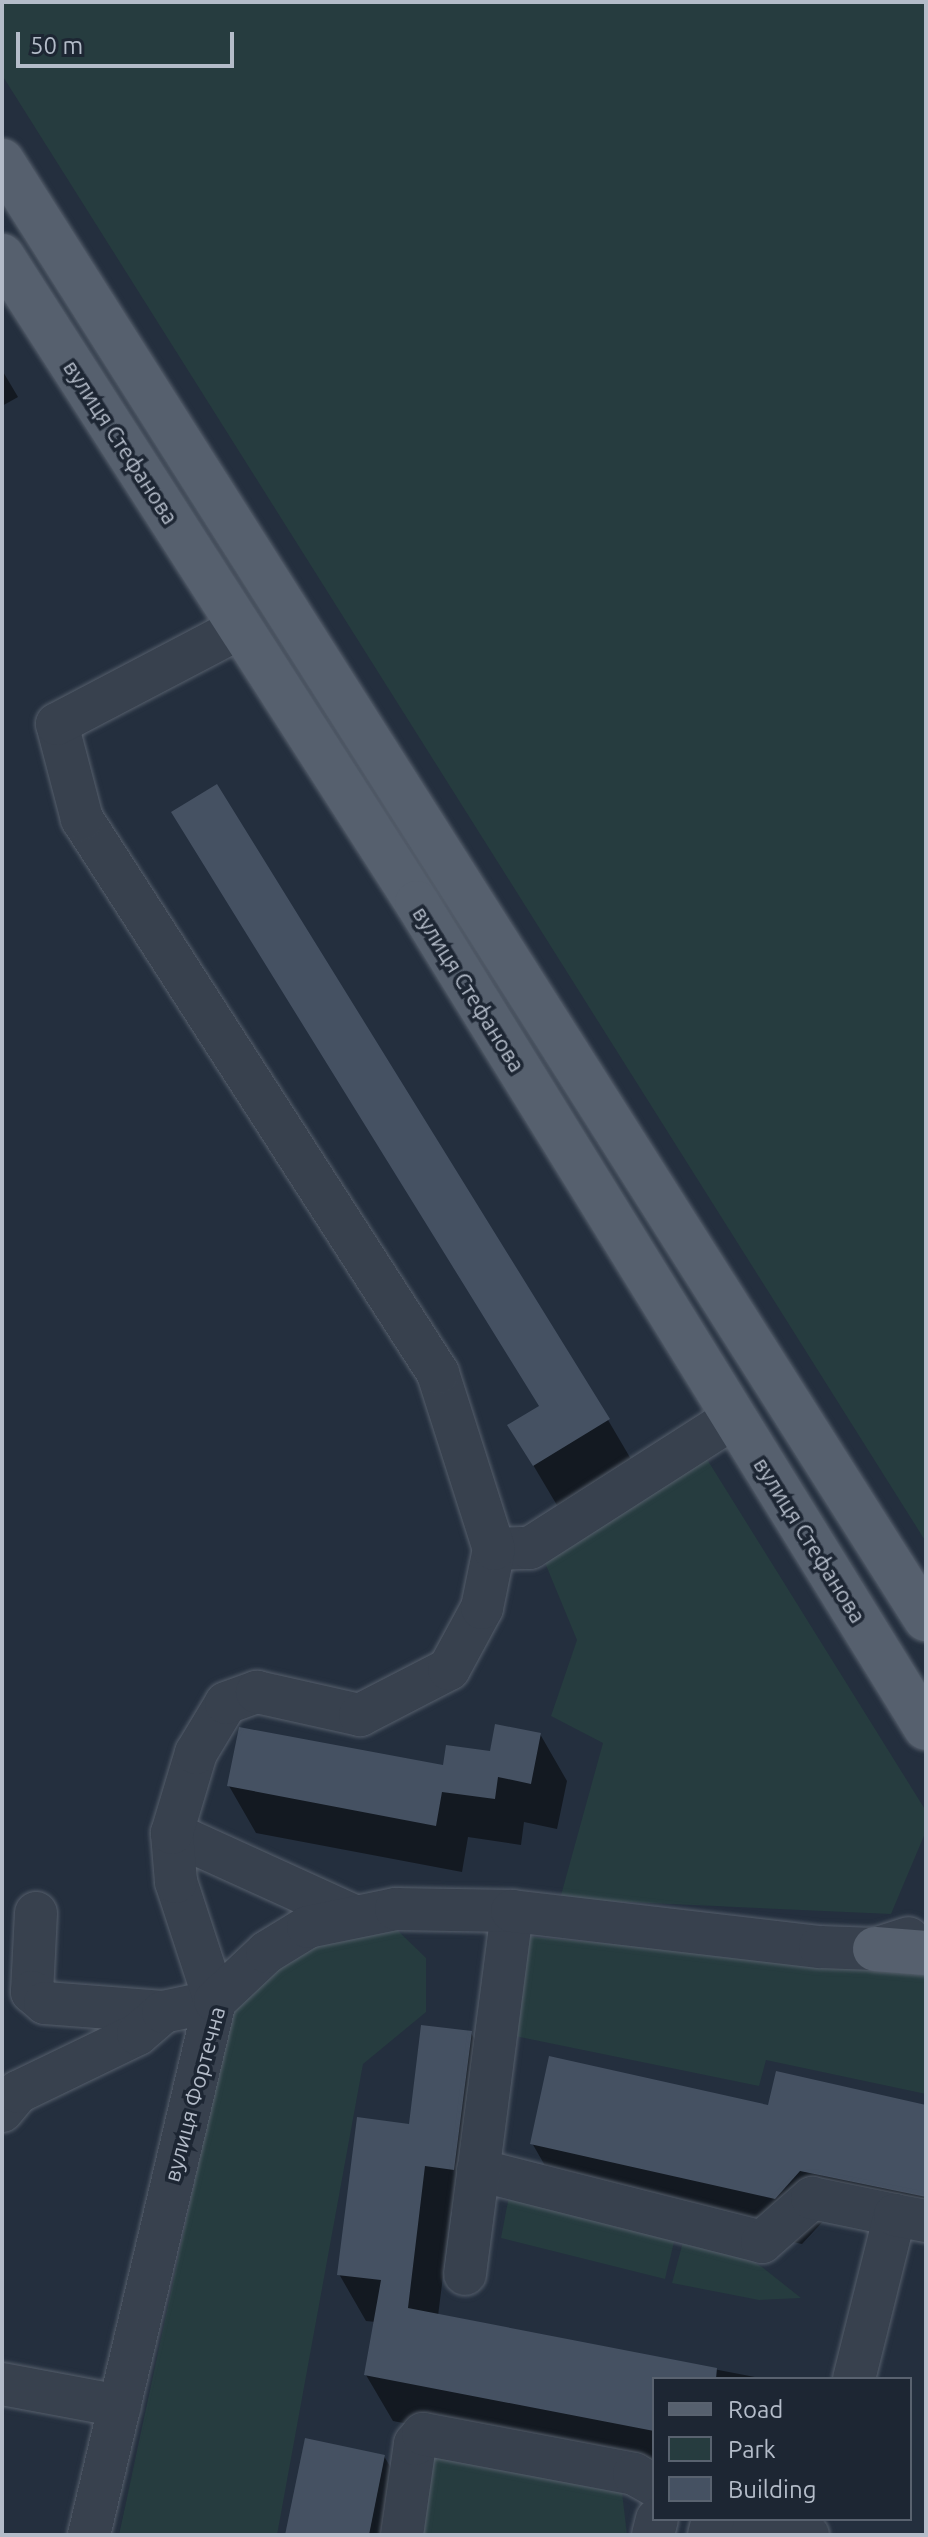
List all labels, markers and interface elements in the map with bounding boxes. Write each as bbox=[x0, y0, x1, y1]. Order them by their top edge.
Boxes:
scale bar bbox=[20, 16, 238, 66]
text: 50 m bbox=[30, 32, 83, 59]
street label: вулиця Стефанова bbox=[58, 355, 184, 529]
street label: вулиця Стефанова bbox=[407, 901, 531, 1077]
street label: вулиця Стефанова bbox=[748, 1452, 872, 1628]
street label: вулиця Фортечна bbox=[158, 2004, 230, 2184]
legend bbox=[652, 2377, 912, 2521]
text: Road bbox=[728, 2396, 783, 2423]
text: Park bbox=[728, 2436, 776, 2463]
text: Building bbox=[728, 2476, 816, 2503]

